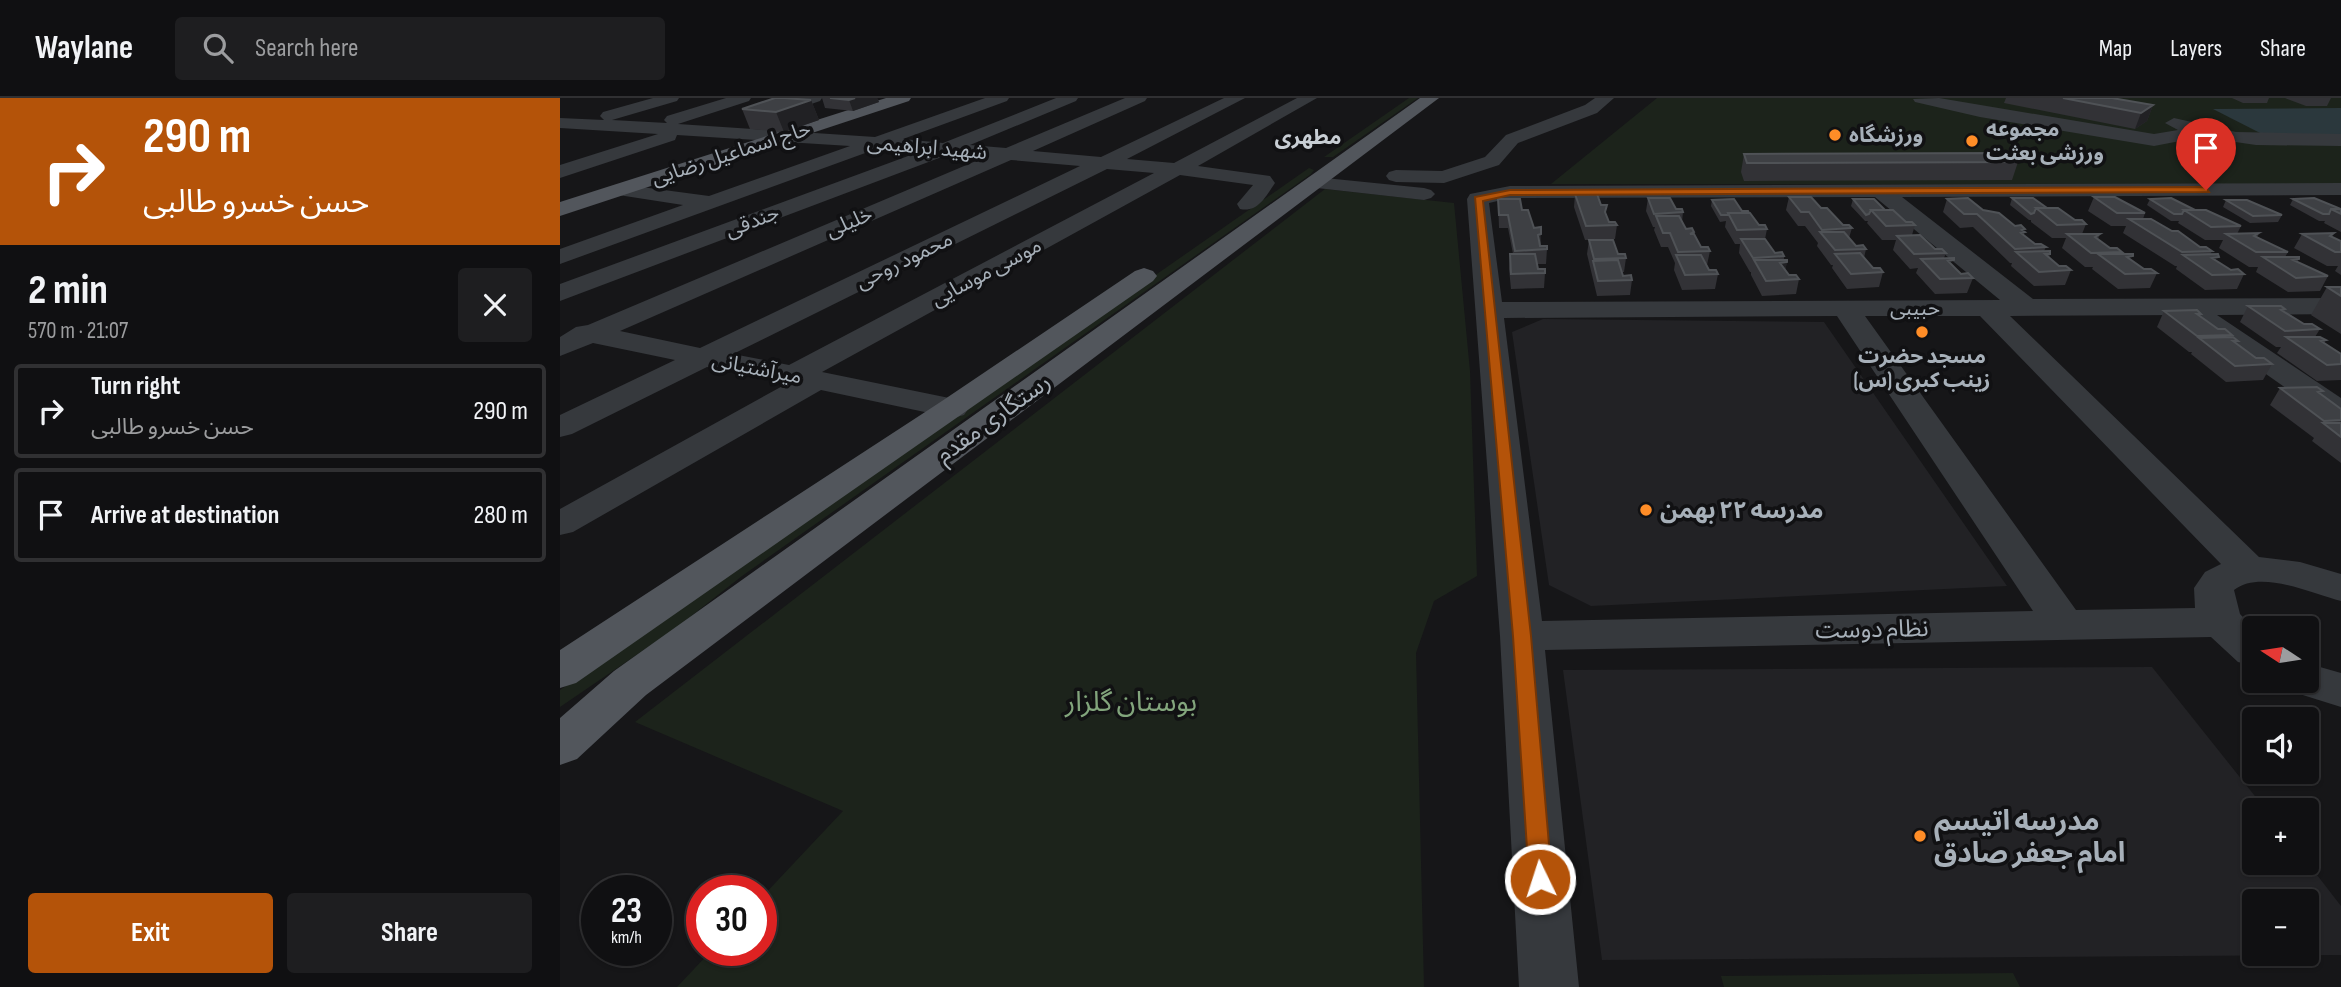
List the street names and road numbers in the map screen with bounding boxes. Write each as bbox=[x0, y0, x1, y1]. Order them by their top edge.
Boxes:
street label: حاج اسماعیل رضایی bbox=[648, 116, 815, 193]
street label: شهید ابراهیمی bbox=[866, 130, 988, 165]
street label: جندقی bbox=[722, 200, 783, 243]
street label: خلیلی bbox=[822, 202, 876, 243]
street label: محمود روحی bbox=[852, 226, 957, 295]
street label: موسی موسایی bbox=[927, 233, 1046, 312]
street label: حبیبی bbox=[1890, 296, 1940, 321]
street label: میرآشتیانی bbox=[710, 348, 804, 389]
street label: رستگاری مقدم bbox=[930, 367, 1058, 472]
street label: نظام دوست bbox=[1815, 614, 1929, 648]

